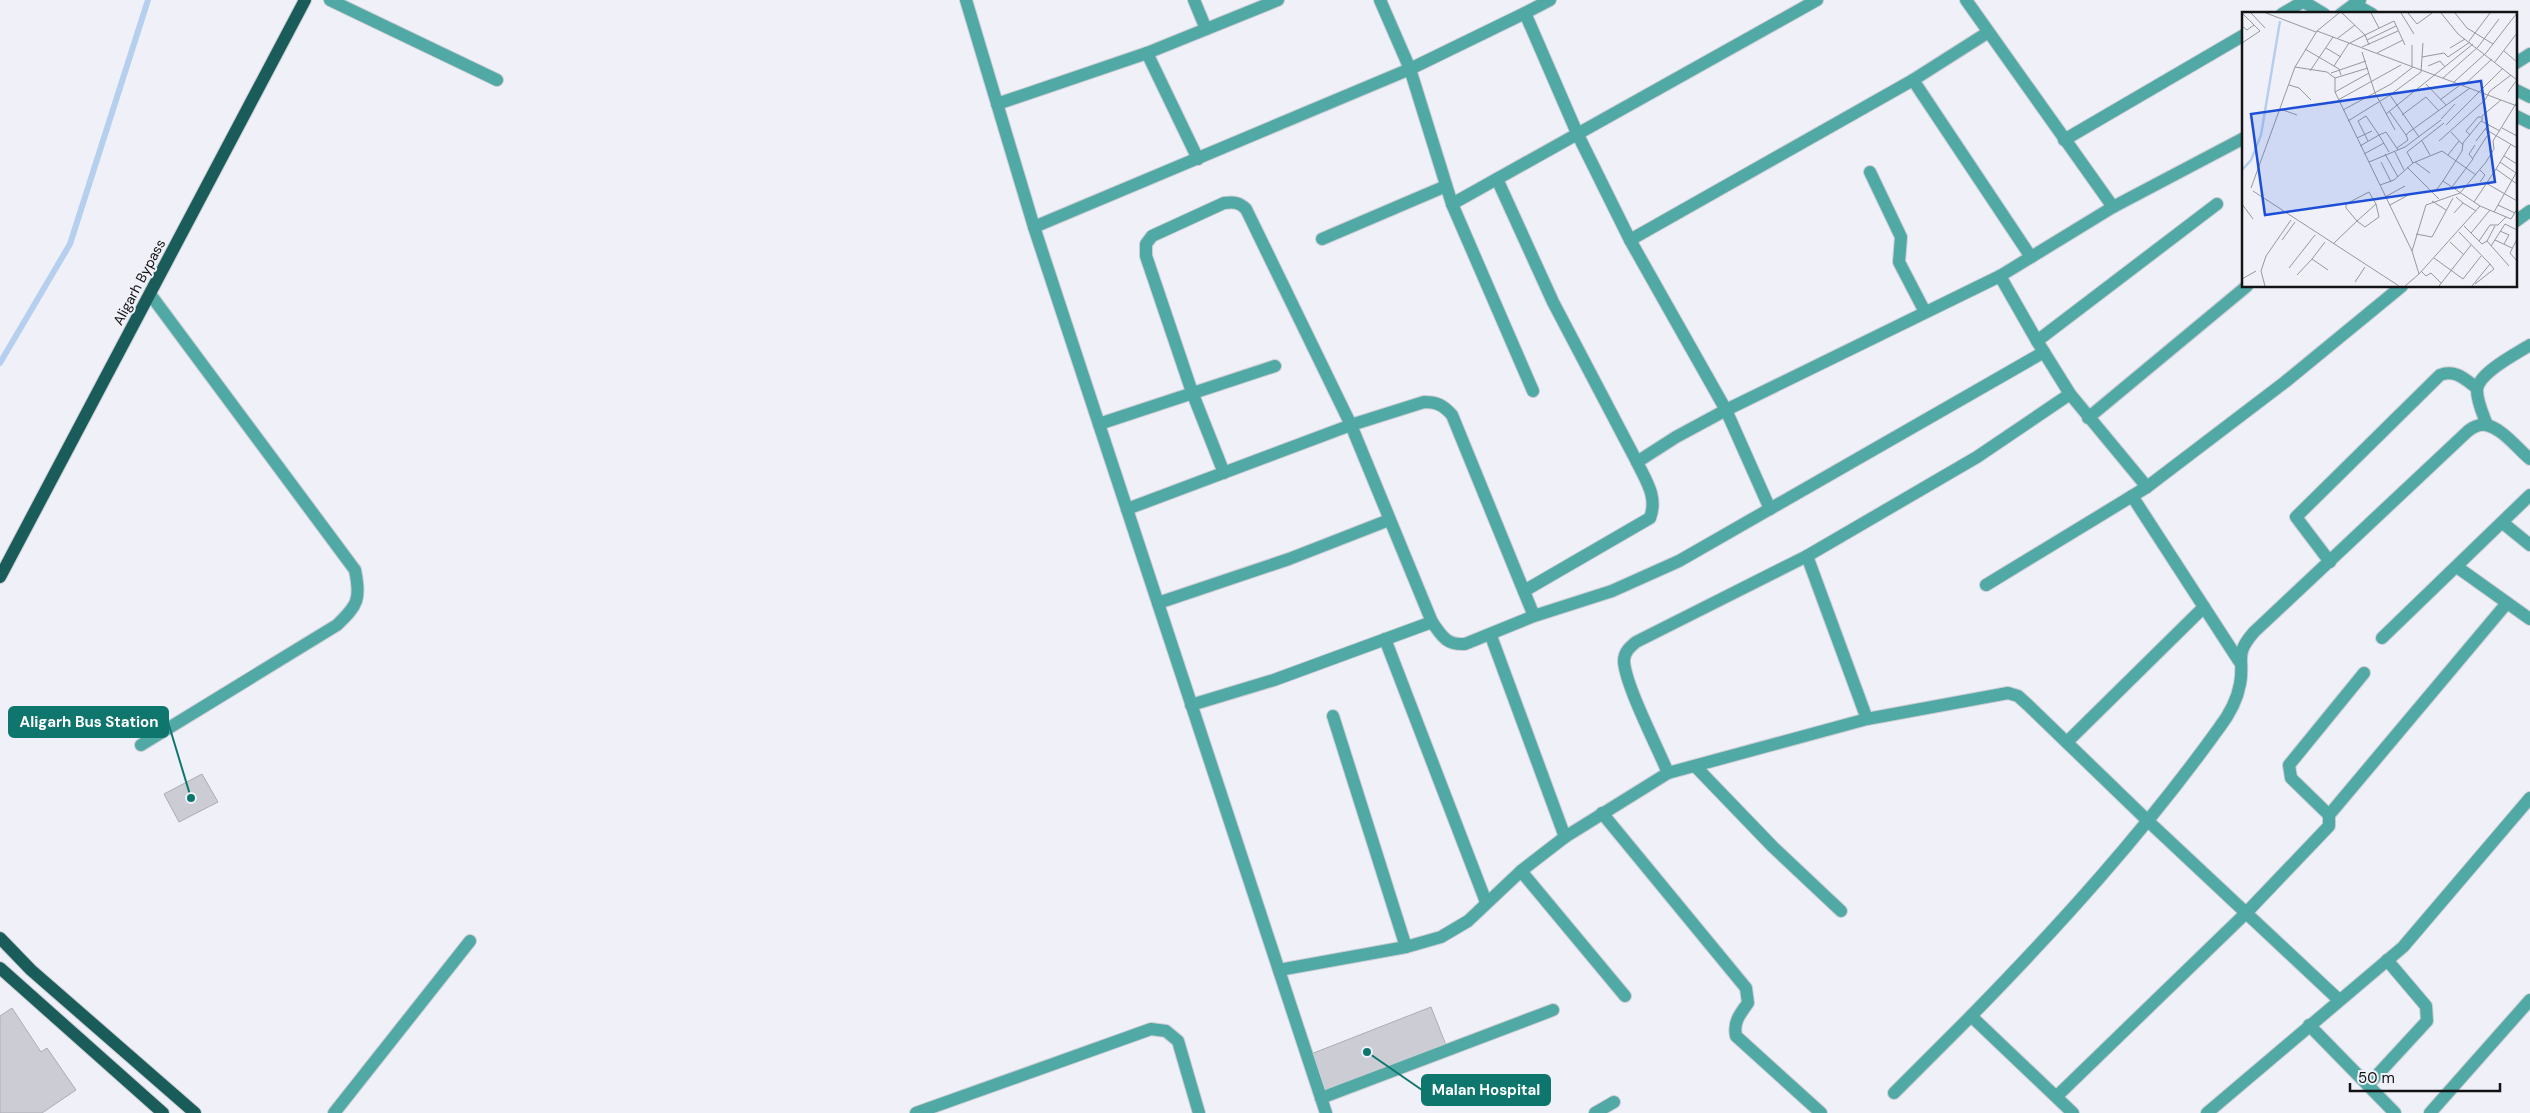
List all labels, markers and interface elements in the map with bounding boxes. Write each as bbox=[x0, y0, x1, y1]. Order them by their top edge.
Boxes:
inset map bbox=[2242, 12, 2518, 288]
street label: Aligarh Bypass bbox=[109, 236, 169, 328]
callout: Aligarh Bus Station bbox=[9, 707, 168, 737]
text: Aligarh Bus Station bbox=[20, 712, 159, 732]
scale bar bbox=[2350, 1060, 2500, 1092]
text: 50 m bbox=[2358, 1068, 2395, 1088]
callout: Malan Hospital bbox=[1422, 1075, 1550, 1105]
text: Malan Hospital bbox=[1432, 1080, 1540, 1100]

